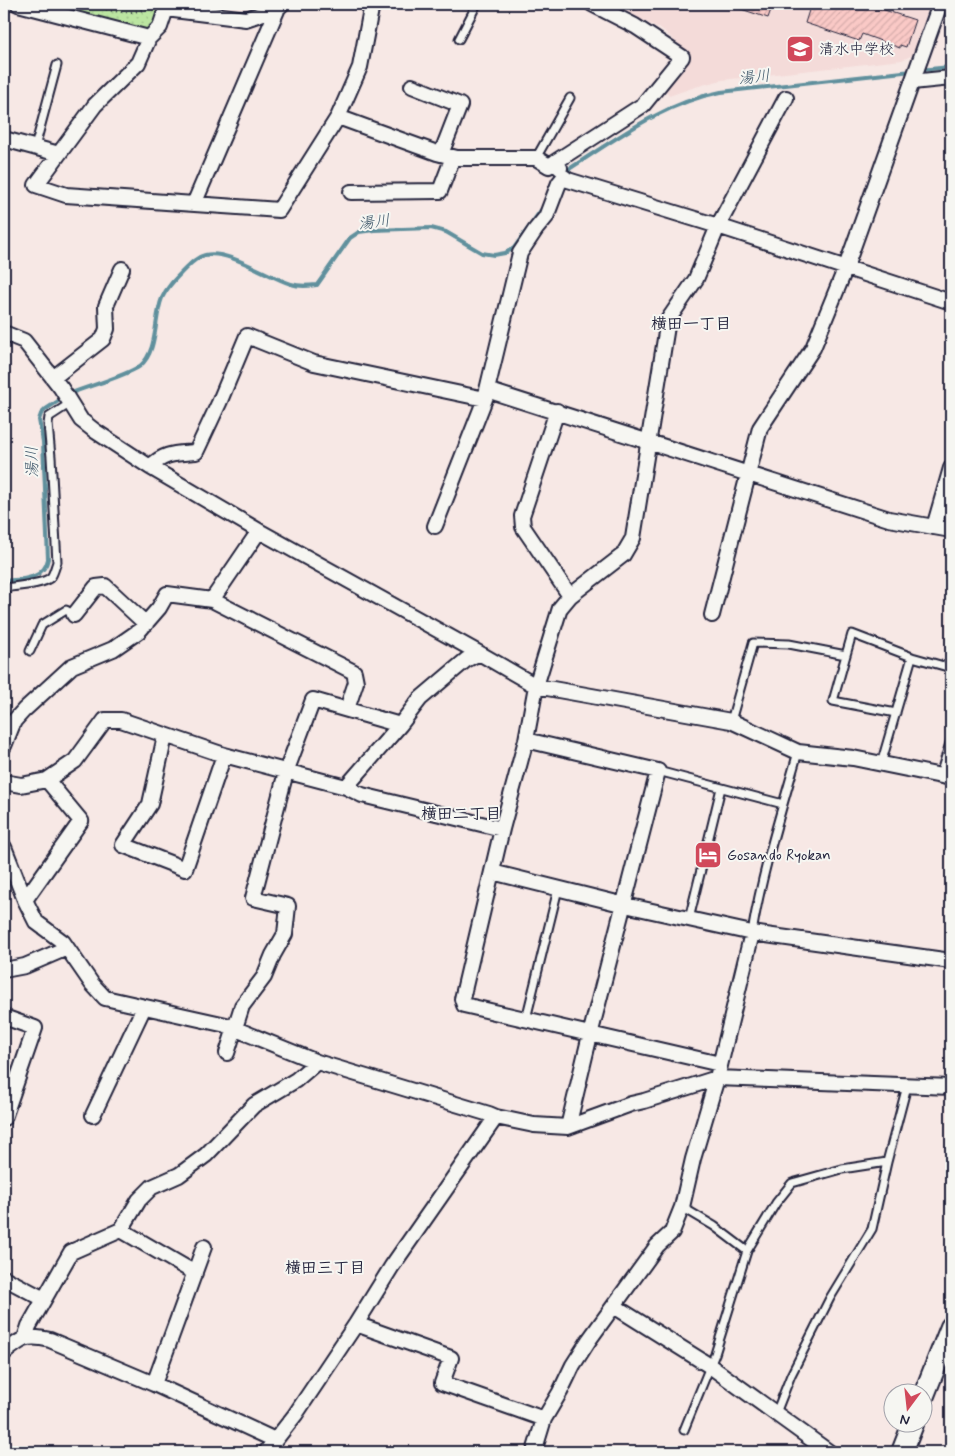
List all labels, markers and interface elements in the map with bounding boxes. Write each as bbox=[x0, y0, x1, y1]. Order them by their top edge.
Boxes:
school or university icon: 清水中学校 bbox=[785, 34, 815, 64]
place label: 清水中学校 bbox=[819, 40, 894, 60]
water label: 湯川 bbox=[737, 65, 771, 90]
water label: 湯川 bbox=[357, 210, 391, 235]
district label: 横田一丁目 bbox=[651, 314, 731, 335]
water label: 湯川 bbox=[21, 446, 44, 478]
district label: 横田二丁目 bbox=[421, 804, 501, 825]
hotel icon: Gosando Ryokan bbox=[693, 840, 723, 870]
place label: Gosando Ryokan bbox=[727, 846, 831, 866]
district label: 横田三丁目 bbox=[285, 1258, 365, 1279]
north arrow bbox=[882, 1384, 932, 1434]
text: N bbox=[898, 1410, 912, 1429]

